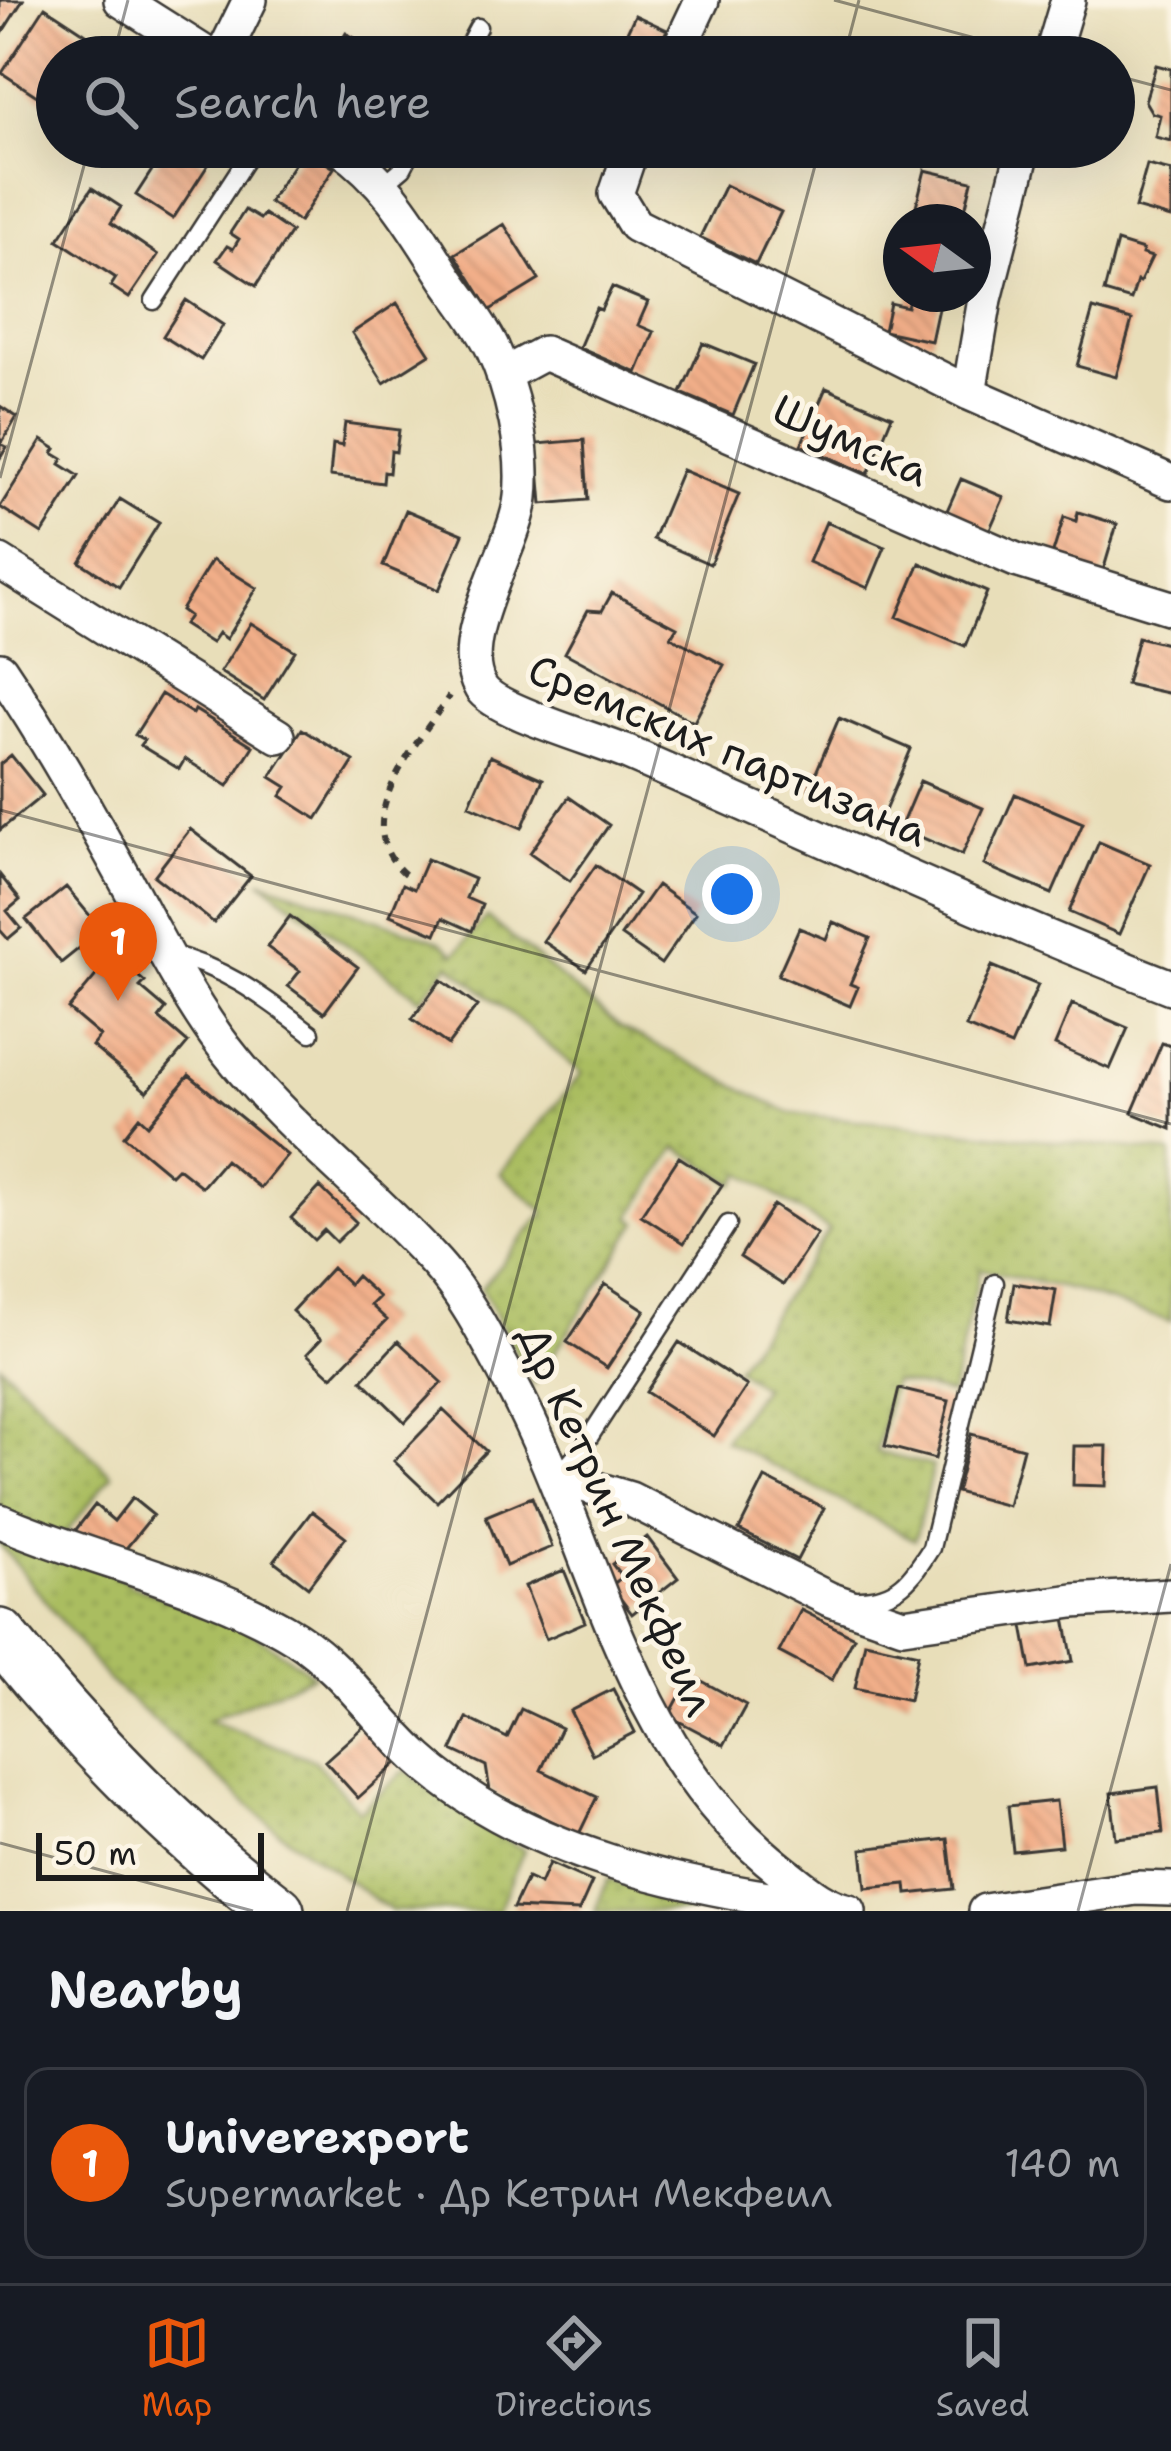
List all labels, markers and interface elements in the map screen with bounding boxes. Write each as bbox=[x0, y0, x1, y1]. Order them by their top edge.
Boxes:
search box bbox=[36, 36, 1135, 168]
icon: search bbox=[78, 69, 144, 135]
text: Search here bbox=[174, 72, 431, 132]
north arrow bbox=[883, 204, 991, 312]
street label: Шумска bbox=[764, 381, 938, 499]
street label: Сремских партизана bbox=[520, 641, 936, 859]
your location bbox=[702, 864, 762, 924]
pin: 1 bbox=[79, 902, 157, 1001]
street label: Др Кетрин Мекфеил bbox=[506, 1316, 728, 1724]
scale bar bbox=[36, 1827, 264, 1880]
text: 50 m bbox=[54, 1831, 137, 1876]
text: Nearby bbox=[48, 1955, 243, 2023]
text: Univerexport bbox=[165, 2107, 469, 2167]
text: 1 bbox=[81, 2137, 99, 2189]
text: 140 m bbox=[1004, 2137, 1120, 2189]
text: Supermarket · Др Кетрин Мекфеил bbox=[165, 2167, 832, 2219]
tab: Map bbox=[142, 2310, 212, 2427]
tab: Directions bbox=[495, 2310, 653, 2427]
tab: Saved bbox=[936, 2310, 1029, 2427]

